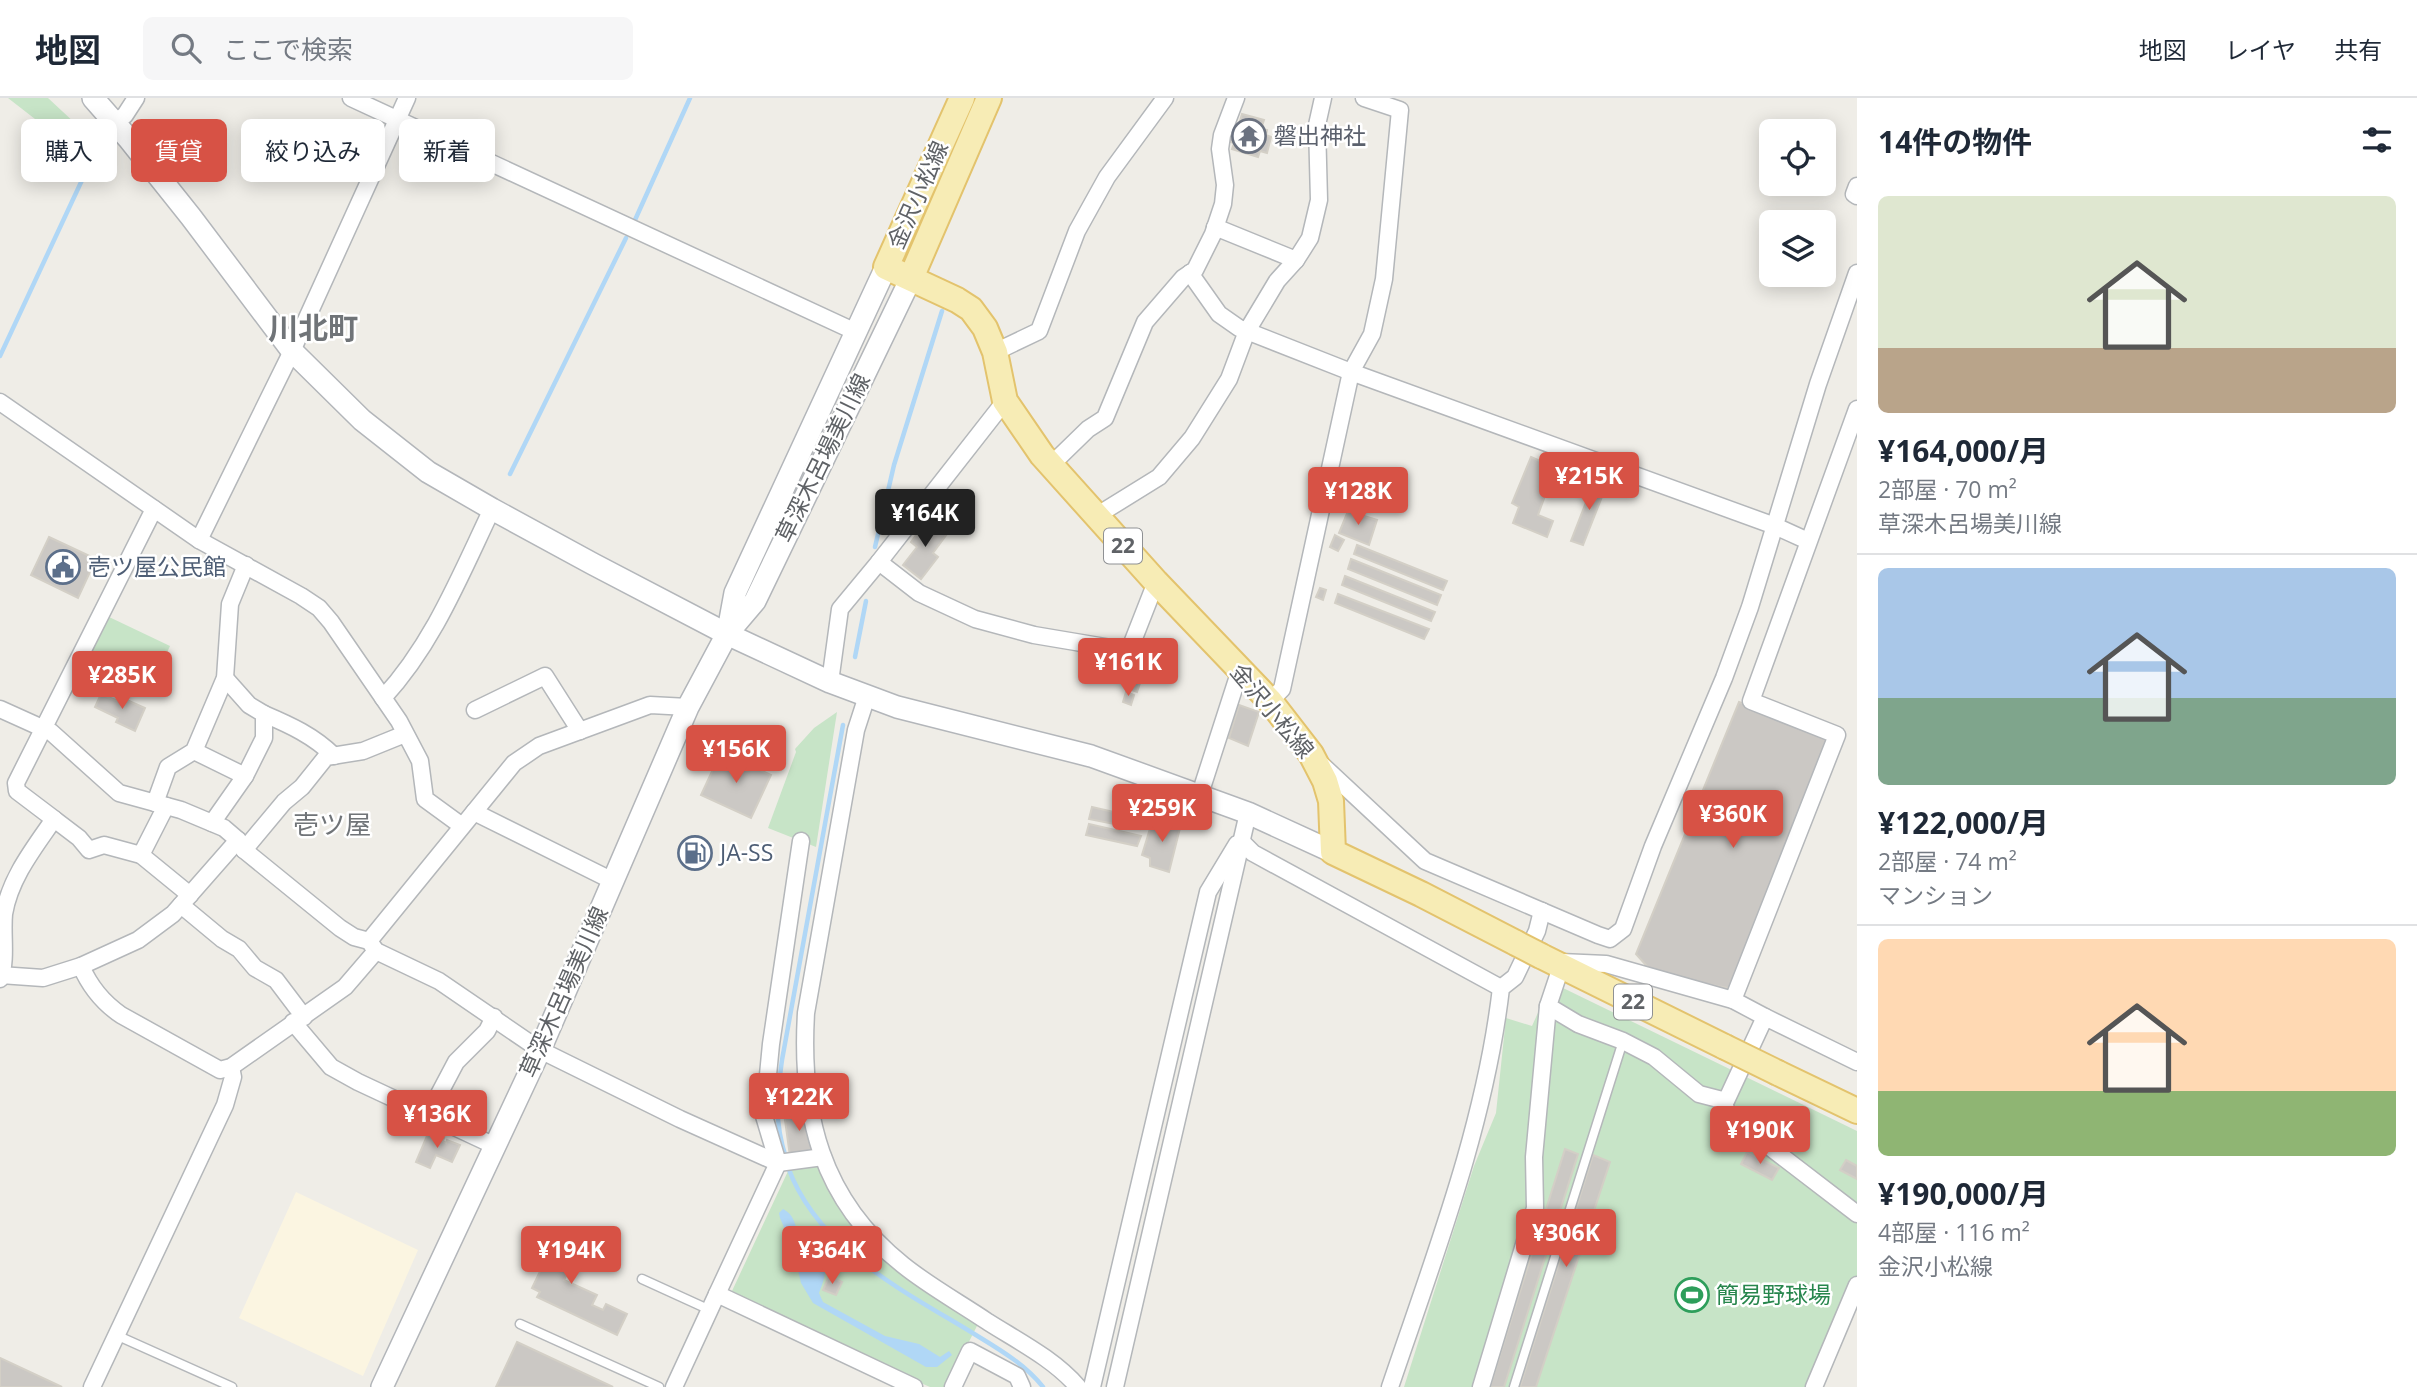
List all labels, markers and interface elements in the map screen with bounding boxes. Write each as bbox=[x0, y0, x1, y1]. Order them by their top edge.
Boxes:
search box bbox=[143, 17, 633, 80]
text: 地図 bbox=[35, 27, 101, 72]
icon: search bbox=[167, 29, 205, 67]
text: ここで検索 bbox=[223, 31, 353, 67]
text: 地図 bbox=[2139, 33, 2187, 66]
text: レイヤ bbox=[2225, 33, 2296, 66]
text: 共有 bbox=[2334, 33, 2382, 66]
temple icon: 磐出神社 bbox=[1230, 117, 1268, 155]
chip: 購入 bbox=[21, 119, 117, 182]
chip: 賃貸 bbox=[131, 119, 227, 182]
chip: 絞り込み bbox=[241, 119, 385, 182]
chip: 新着 bbox=[399, 119, 495, 182]
place label: 磐出神社 bbox=[1274, 119, 1366, 151]
map controls bbox=[1759, 119, 1836, 287]
button: locate bbox=[1759, 119, 1836, 196]
text: 14件の物件 bbox=[1878, 121, 2032, 162]
icon: filters bbox=[2358, 121, 2396, 159]
street label: 金沢小松線 bbox=[879, 136, 955, 254]
button: layers bbox=[1759, 210, 1836, 287]
icon: home bbox=[2074, 242, 2200, 368]
district label: 川北町 bbox=[268, 307, 358, 348]
street label: 草深木呂場美川線 bbox=[767, 368, 877, 547]
text: ¥164,000/月 bbox=[1878, 430, 2049, 471]
pin: ¥215K bbox=[1540, 452, 1638, 512]
text: ¥215K bbox=[1555, 459, 1623, 491]
pin: ¥128K bbox=[1309, 468, 1407, 527]
text: 2部屋 · 70 m² bbox=[1878, 473, 2017, 505]
text: ¥128K bbox=[1324, 474, 1392, 506]
pin: ¥164K bbox=[876, 490, 974, 549]
text: ¥164K bbox=[891, 496, 959, 528]
text: 草深木呂場美川線 bbox=[1878, 507, 2062, 539]
road number: 22 bbox=[1104, 528, 1142, 564]
public building icon: 壱ツ屋公民館 bbox=[44, 548, 82, 586]
place label: 壱ツ屋公民館 bbox=[88, 550, 226, 582]
icon: home bbox=[2074, 614, 2200, 740]
pin: ¥161K bbox=[1079, 638, 1177, 698]
text: ¥161K bbox=[1094, 645, 1162, 677]
pin: ¥285K bbox=[73, 652, 171, 711]
street label: 金沢小松線 bbox=[1224, 656, 1322, 765]
text: ¥285K bbox=[88, 658, 156, 690]
pin: ¥156K bbox=[687, 726, 785, 785]
text: ¥156K bbox=[702, 732, 770, 764]
pin: ¥259K bbox=[1113, 784, 1211, 844]
pin: ¥360K bbox=[1684, 790, 1782, 850]
text: ¥259K bbox=[1128, 791, 1196, 823]
text: ¥360K bbox=[1699, 797, 1767, 829]
text: ¥122,000/月 bbox=[1878, 802, 2049, 843]
district label: 壱ツ屋 bbox=[293, 806, 371, 842]
fuel station icon: JA-SS bbox=[676, 834, 714, 872]
place label: JA-SS bbox=[718, 836, 773, 868]
text: 2部屋 · 74 m² bbox=[1878, 845, 2017, 877]
text: マンション bbox=[1878, 879, 1993, 911]
street label: 草深木呂場美川線 bbox=[511, 901, 615, 1082]
road number: 22 bbox=[1614, 984, 1652, 1020]
icon: home bbox=[2074, 985, 2200, 1111]
pin: ¥122K bbox=[750, 1074, 848, 1133]
text: ¥122K bbox=[765, 1080, 833, 1112]
pin: ¥136K bbox=[388, 1090, 486, 1150]
text: ¥136K bbox=[403, 1097, 471, 1129]
pin: ¥190K bbox=[1711, 1107, 1809, 1166]
text: ¥190K bbox=[1726, 1113, 1794, 1145]
text: ¥190,000/月 bbox=[1878, 1173, 2049, 1214]
pin: ¥306K bbox=[1517, 1210, 1615, 1269]
text: ¥306K bbox=[1532, 1216, 1600, 1248]
text: 4部屋 · 116 m² bbox=[1878, 1216, 2030, 1248]
pin: ¥194K bbox=[522, 1226, 620, 1286]
pin: ¥364K bbox=[783, 1226, 881, 1286]
text: ¥194K bbox=[537, 1233, 605, 1265]
text: ¥364K bbox=[798, 1233, 866, 1265]
text: 金沢小松線 bbox=[1878, 1250, 1993, 1282]
sports icon: 簡易野球場 bbox=[1673, 1276, 1711, 1314]
place label: 簡易野球場 bbox=[1716, 1278, 1831, 1310]

